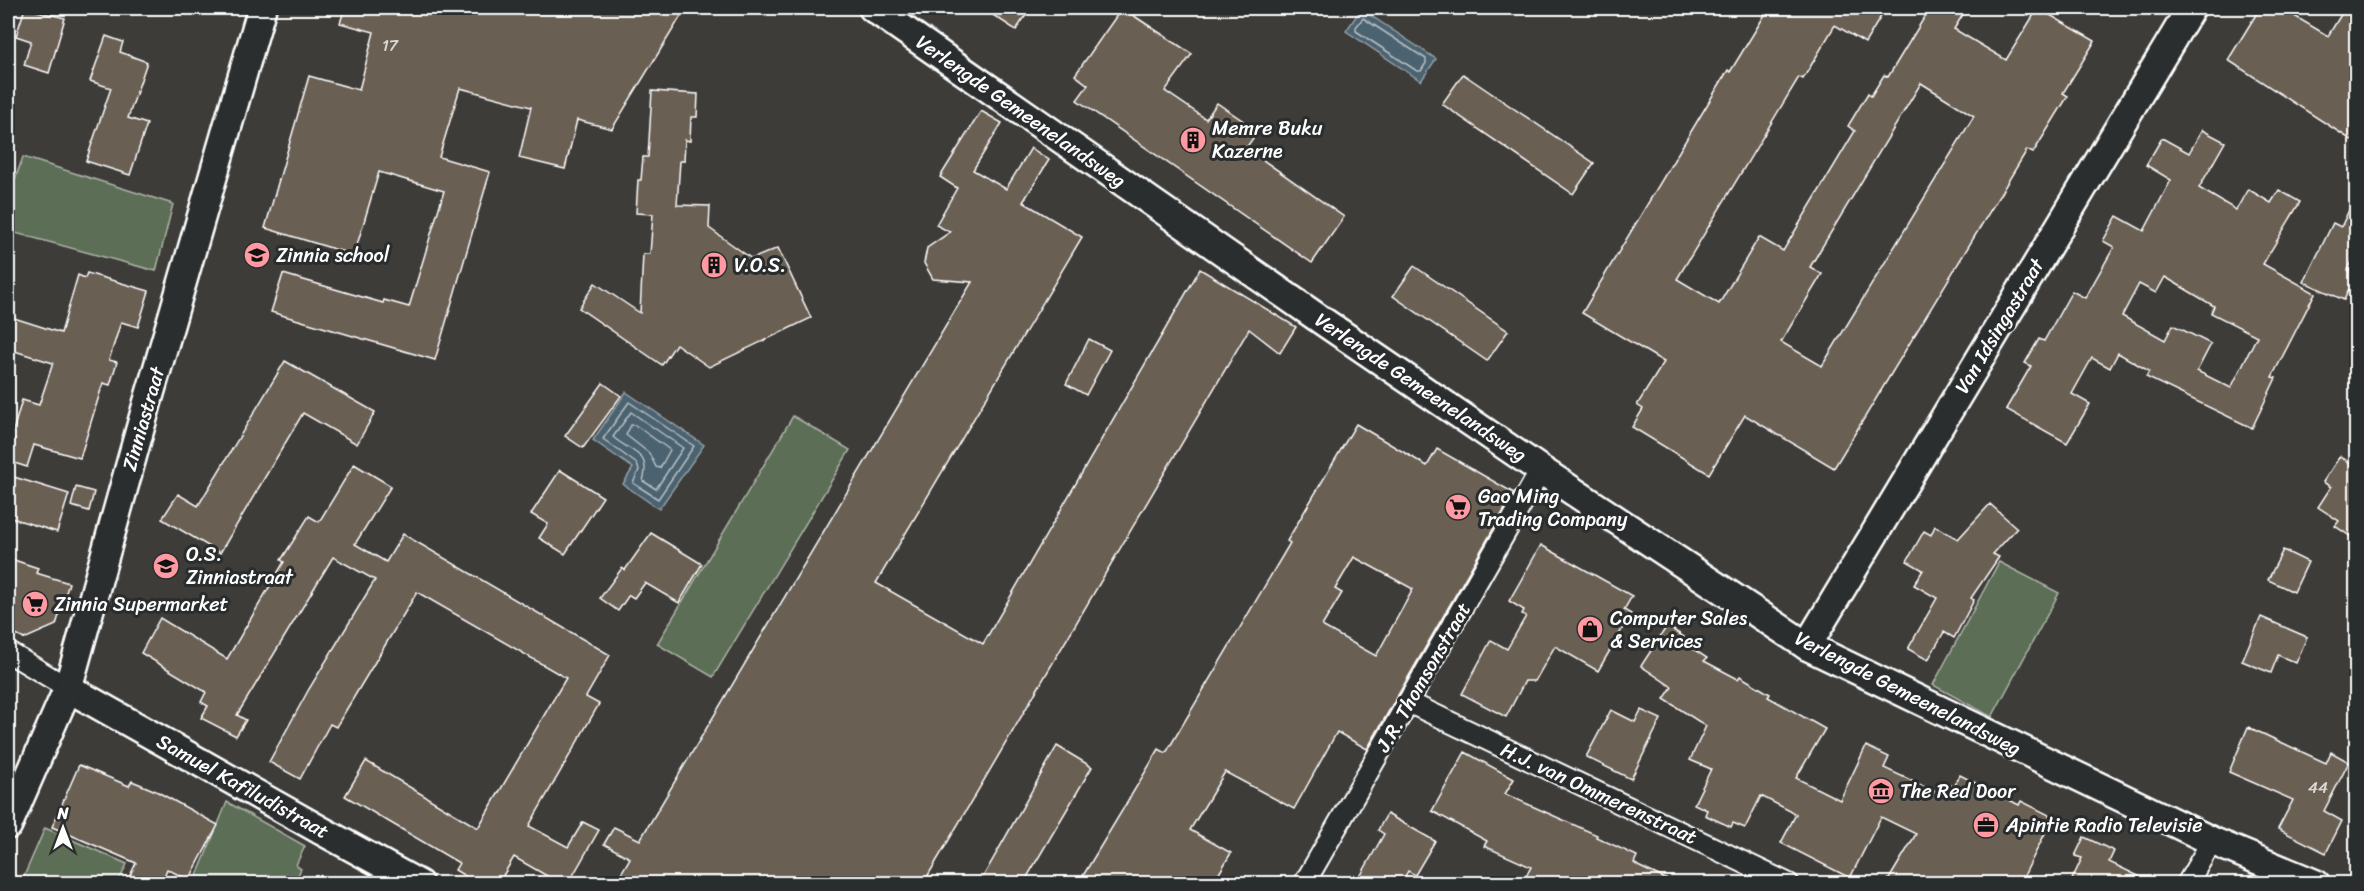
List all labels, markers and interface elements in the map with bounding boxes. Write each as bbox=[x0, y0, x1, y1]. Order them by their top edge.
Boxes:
street label: Verlengde Gemeenelandsweg bbox=[908, 25, 1133, 197]
house number: 17 bbox=[382, 31, 399, 60]
place label: Memre Buku Kazerne bbox=[1212, 111, 1323, 169]
building icon: Memre Buku Kazerne bbox=[1178, 125, 1208, 155]
place label: Zinnia school bbox=[276, 238, 390, 273]
school or university icon: Zinnia school bbox=[242, 240, 272, 270]
place label: V.O.S. bbox=[734, 248, 786, 283]
building icon: V.O.S. bbox=[699, 250, 729, 280]
street label: Van Idsingastraat bbox=[1945, 251, 2054, 401]
street label: Verlengde Gemeenelandsweg bbox=[1307, 303, 1534, 472]
street label: Zinniastraat bbox=[112, 362, 175, 475]
place label: Gao Ming Trading Company bbox=[1478, 479, 1628, 537]
supermarket icon: Gao Ming Trading Company bbox=[1443, 492, 1473, 522]
place label: O.S. Zinniastraat bbox=[186, 537, 294, 595]
school or university icon: O.S. Zinniastraat bbox=[151, 551, 181, 581]
place label: Zinnia Supermarket bbox=[54, 587, 229, 622]
supermarket icon: Zinnia Supermarket bbox=[20, 589, 50, 619]
street label: J.R. Thomsonstraat bbox=[1366, 595, 1481, 760]
place label: Computer Sales & Services bbox=[1610, 601, 1748, 659]
shop icon: Computer Sales & Services bbox=[1575, 614, 1605, 644]
street label: Verlengde Gemeenelandsweg bbox=[1788, 621, 2027, 766]
street label: Samuel Kafiludistraat bbox=[150, 724, 336, 849]
street label: H.J. van Ommerenstraat bbox=[1495, 732, 1703, 855]
house number: 44 bbox=[2308, 773, 2328, 802]
place label: The Red Door bbox=[1900, 774, 2016, 809]
museum icon: The Red Door bbox=[1866, 776, 1896, 806]
north arrow bbox=[33, 798, 93, 858]
text: N bbox=[56, 799, 69, 828]
place label: Apintie Radio Televisie bbox=[2005, 808, 2203, 843]
office icon: Apintie Radio Televisie bbox=[1971, 810, 2001, 840]

